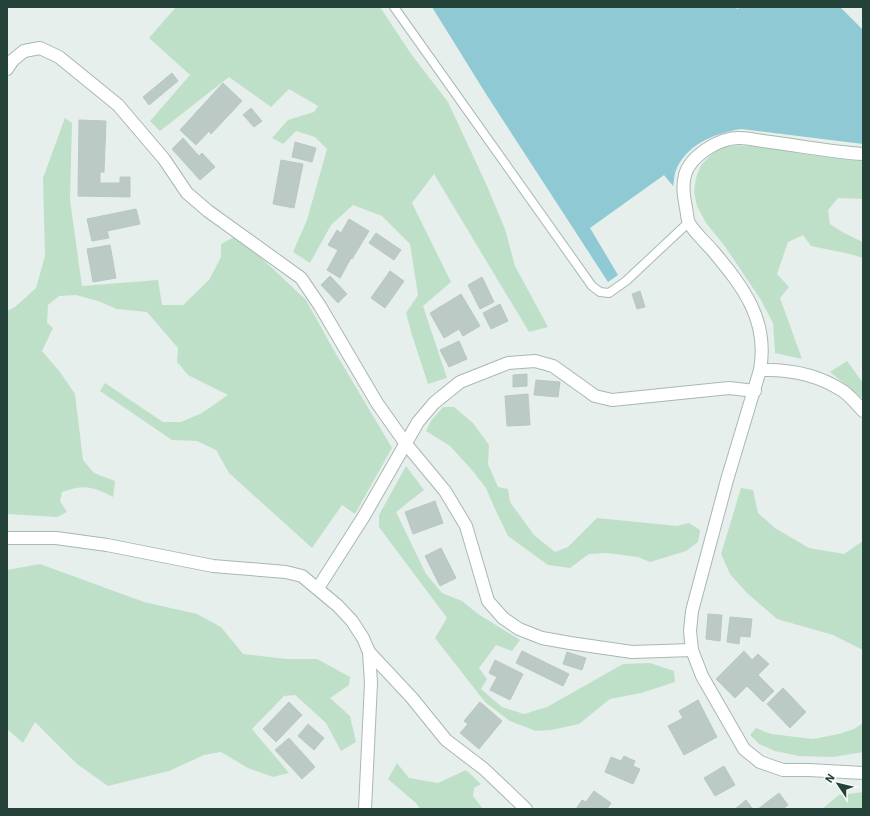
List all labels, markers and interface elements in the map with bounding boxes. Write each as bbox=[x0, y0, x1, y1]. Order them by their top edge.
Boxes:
north arrow bbox=[818, 764, 858, 804]
text: N bbox=[822, 771, 838, 786]

